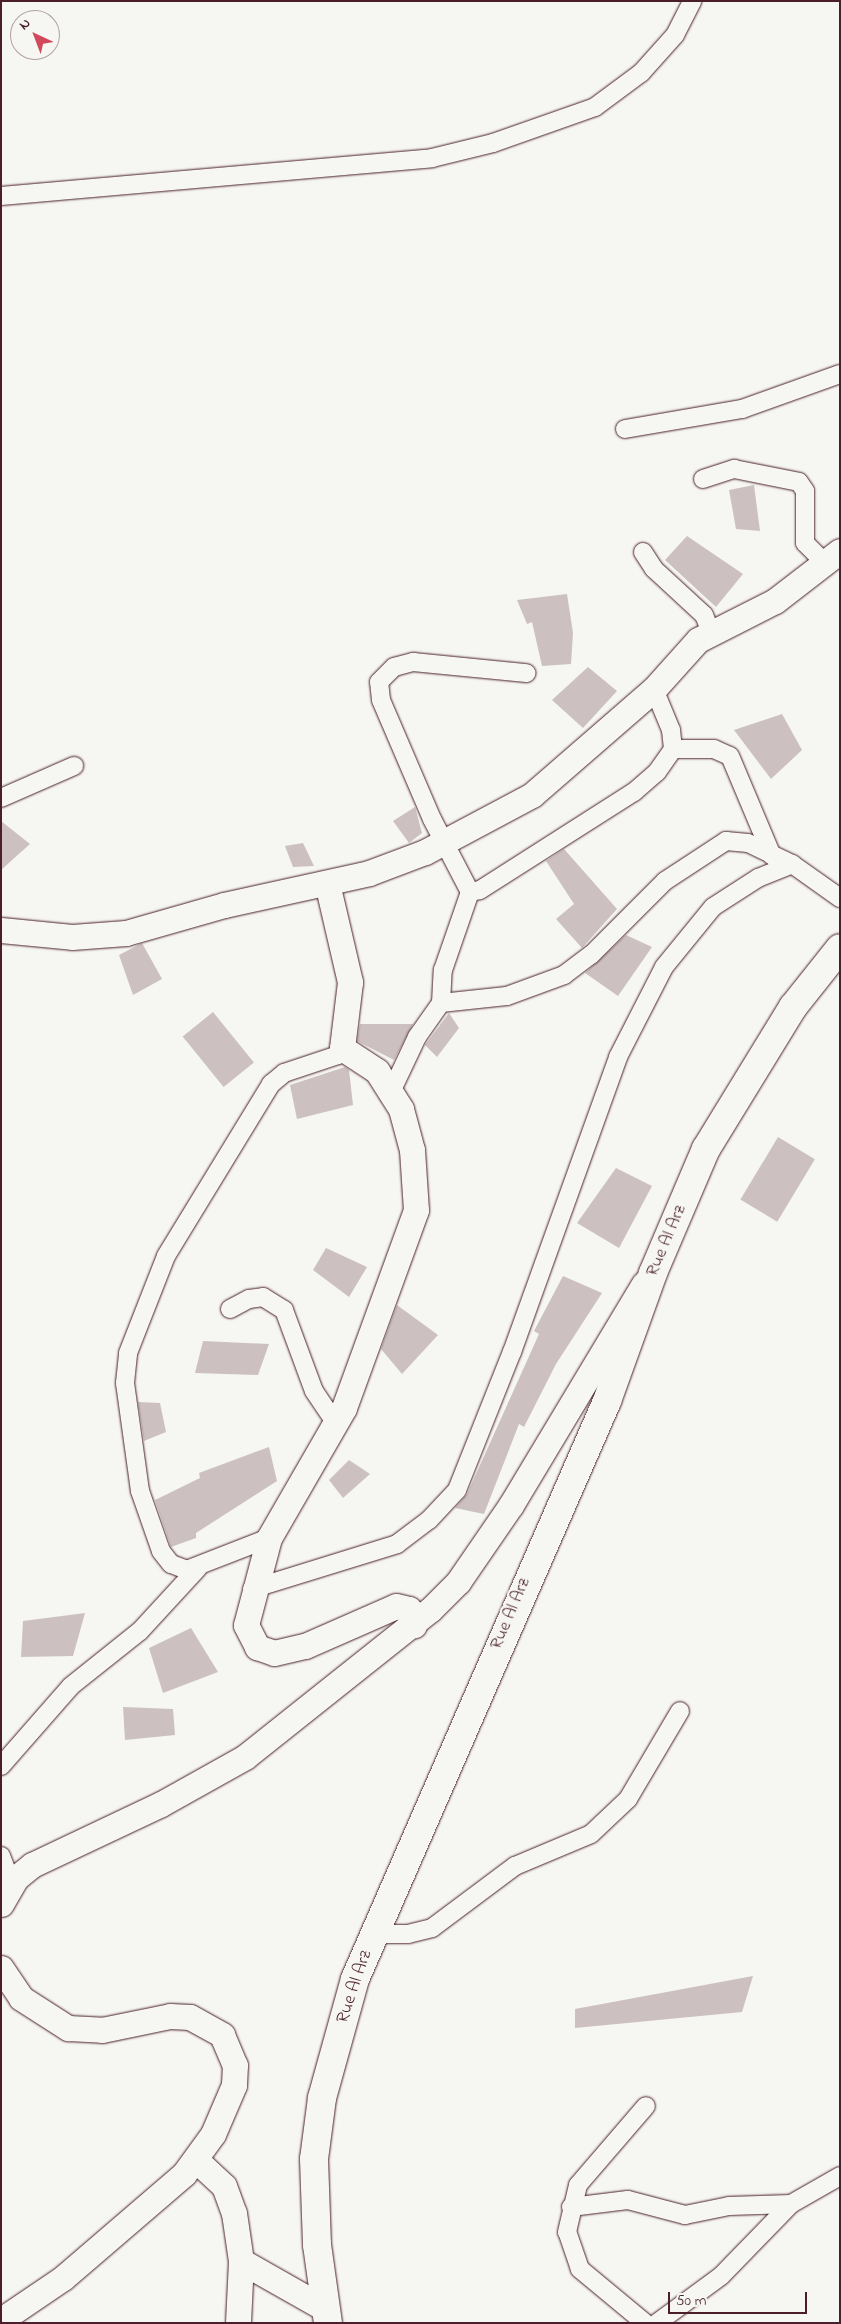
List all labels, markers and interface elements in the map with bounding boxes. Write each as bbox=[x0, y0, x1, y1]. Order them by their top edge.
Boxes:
north arrow bbox=[10, 10, 60, 60]
text: N bbox=[14, 13, 36, 35]
street label: Rue Al Arz bbox=[642, 1202, 692, 1280]
street label: Rue Al Arz bbox=[486, 1575, 536, 1653]
street label: Rue Al Arz bbox=[332, 1948, 378, 2026]
scale bar bbox=[671, 2282, 810, 2314]
text: 50 m bbox=[676, 2290, 706, 2312]

